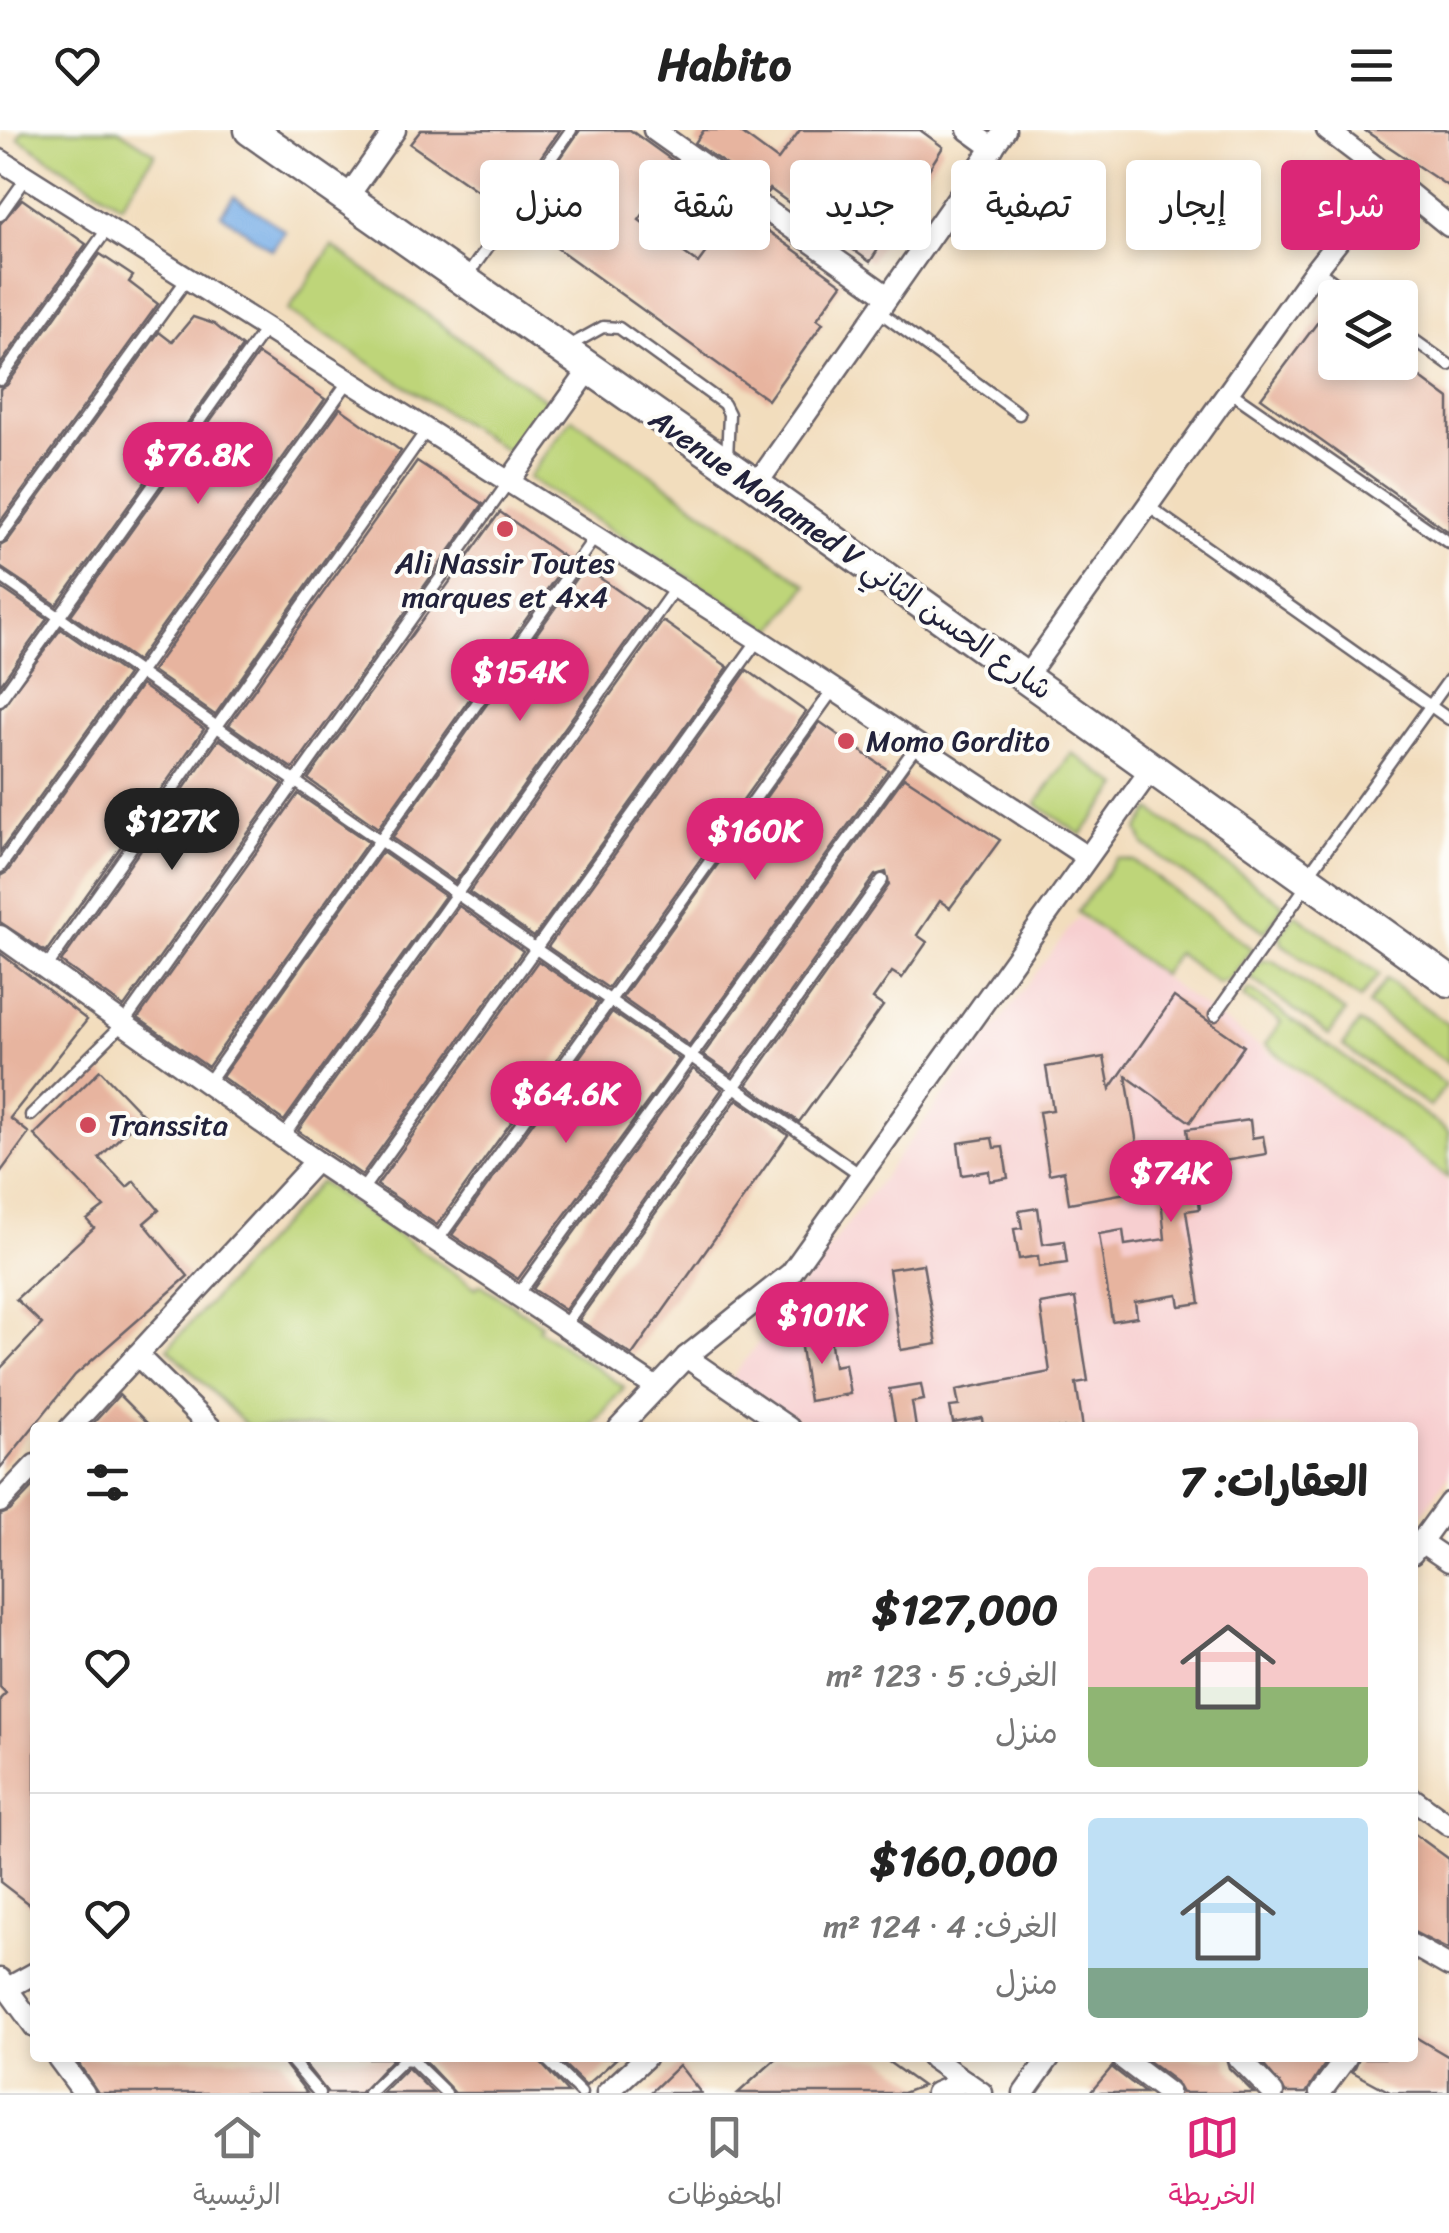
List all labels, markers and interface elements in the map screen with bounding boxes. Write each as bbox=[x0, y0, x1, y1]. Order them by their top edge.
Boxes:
text: Habito bbox=[658, 25, 791, 105]
icon: heart bbox=[50, 38, 105, 93]
icon: menu bbox=[1344, 38, 1399, 93]
chip: منزل bbox=[480, 160, 619, 250]
chip: شقة bbox=[639, 160, 770, 250]
chip: جديد bbox=[790, 160, 931, 250]
chip: تصفية bbox=[951, 160, 1106, 250]
chip: إيجار bbox=[1126, 160, 1261, 250]
chip: شراء bbox=[1281, 160, 1420, 250]
map controls bbox=[1318, 280, 1418, 380]
button: layers bbox=[1318, 280, 1418, 380]
street label: Avenue Mohamed V شارع الحسن الثاني bbox=[637, 393, 1065, 715]
pin: $76.8K bbox=[117, 422, 279, 507]
text: $76.8K bbox=[145, 426, 251, 483]
marker: Ali Nassir Toutes marques et 4x4 bbox=[494, 518, 516, 540]
place label: Ali Nassir Toutes marques et 4x4 bbox=[394, 536, 616, 624]
pin: $154K bbox=[450, 639, 590, 724]
text: $154K bbox=[473, 643, 567, 700]
place label: Momo Gordito bbox=[866, 714, 1050, 768]
marker: Momo Gordito bbox=[835, 730, 857, 752]
pin: $127K bbox=[102, 788, 242, 873]
text: $127K bbox=[126, 792, 218, 849]
pin: $160K bbox=[685, 798, 825, 883]
text: $160K bbox=[708, 802, 802, 859]
pin: $64.6K bbox=[485, 1061, 647, 1146]
text: $64.6K bbox=[512, 1065, 620, 1122]
place label: Transsita bbox=[108, 1098, 228, 1152]
marker: Transsita bbox=[77, 1114, 99, 1136]
pin: $74K bbox=[1112, 1140, 1230, 1225]
text: $74K bbox=[1131, 1144, 1211, 1201]
pin: $101K bbox=[752, 1282, 892, 1367]
text: $101K bbox=[778, 1286, 866, 1343]
text: العقارات: 7 bbox=[1180, 1445, 1368, 1519]
icon: filters bbox=[80, 1455, 135, 1510]
text: $127,000 bbox=[873, 1573, 1058, 1647]
icon: home bbox=[1168, 1607, 1288, 1727]
icon: heart bbox=[80, 1640, 135, 1695]
text: الغرف: 5 · 123 m² bbox=[826, 1647, 1058, 1704]
text: منزل bbox=[995, 1704, 1058, 1761]
text: $160,000 bbox=[870, 1824, 1058, 1898]
icon: home bbox=[1168, 1858, 1288, 1978]
icon: heart bbox=[80, 1891, 135, 1946]
text: الغرف: 4 · 124 m² bbox=[823, 1898, 1058, 1955]
text: منزل bbox=[995, 1955, 1058, 2012]
tab: الرئيسية bbox=[193, 2110, 281, 2219]
tab: المحفوظات bbox=[667, 2110, 782, 2219]
tab: الخريطة bbox=[1169, 2110, 1256, 2219]

